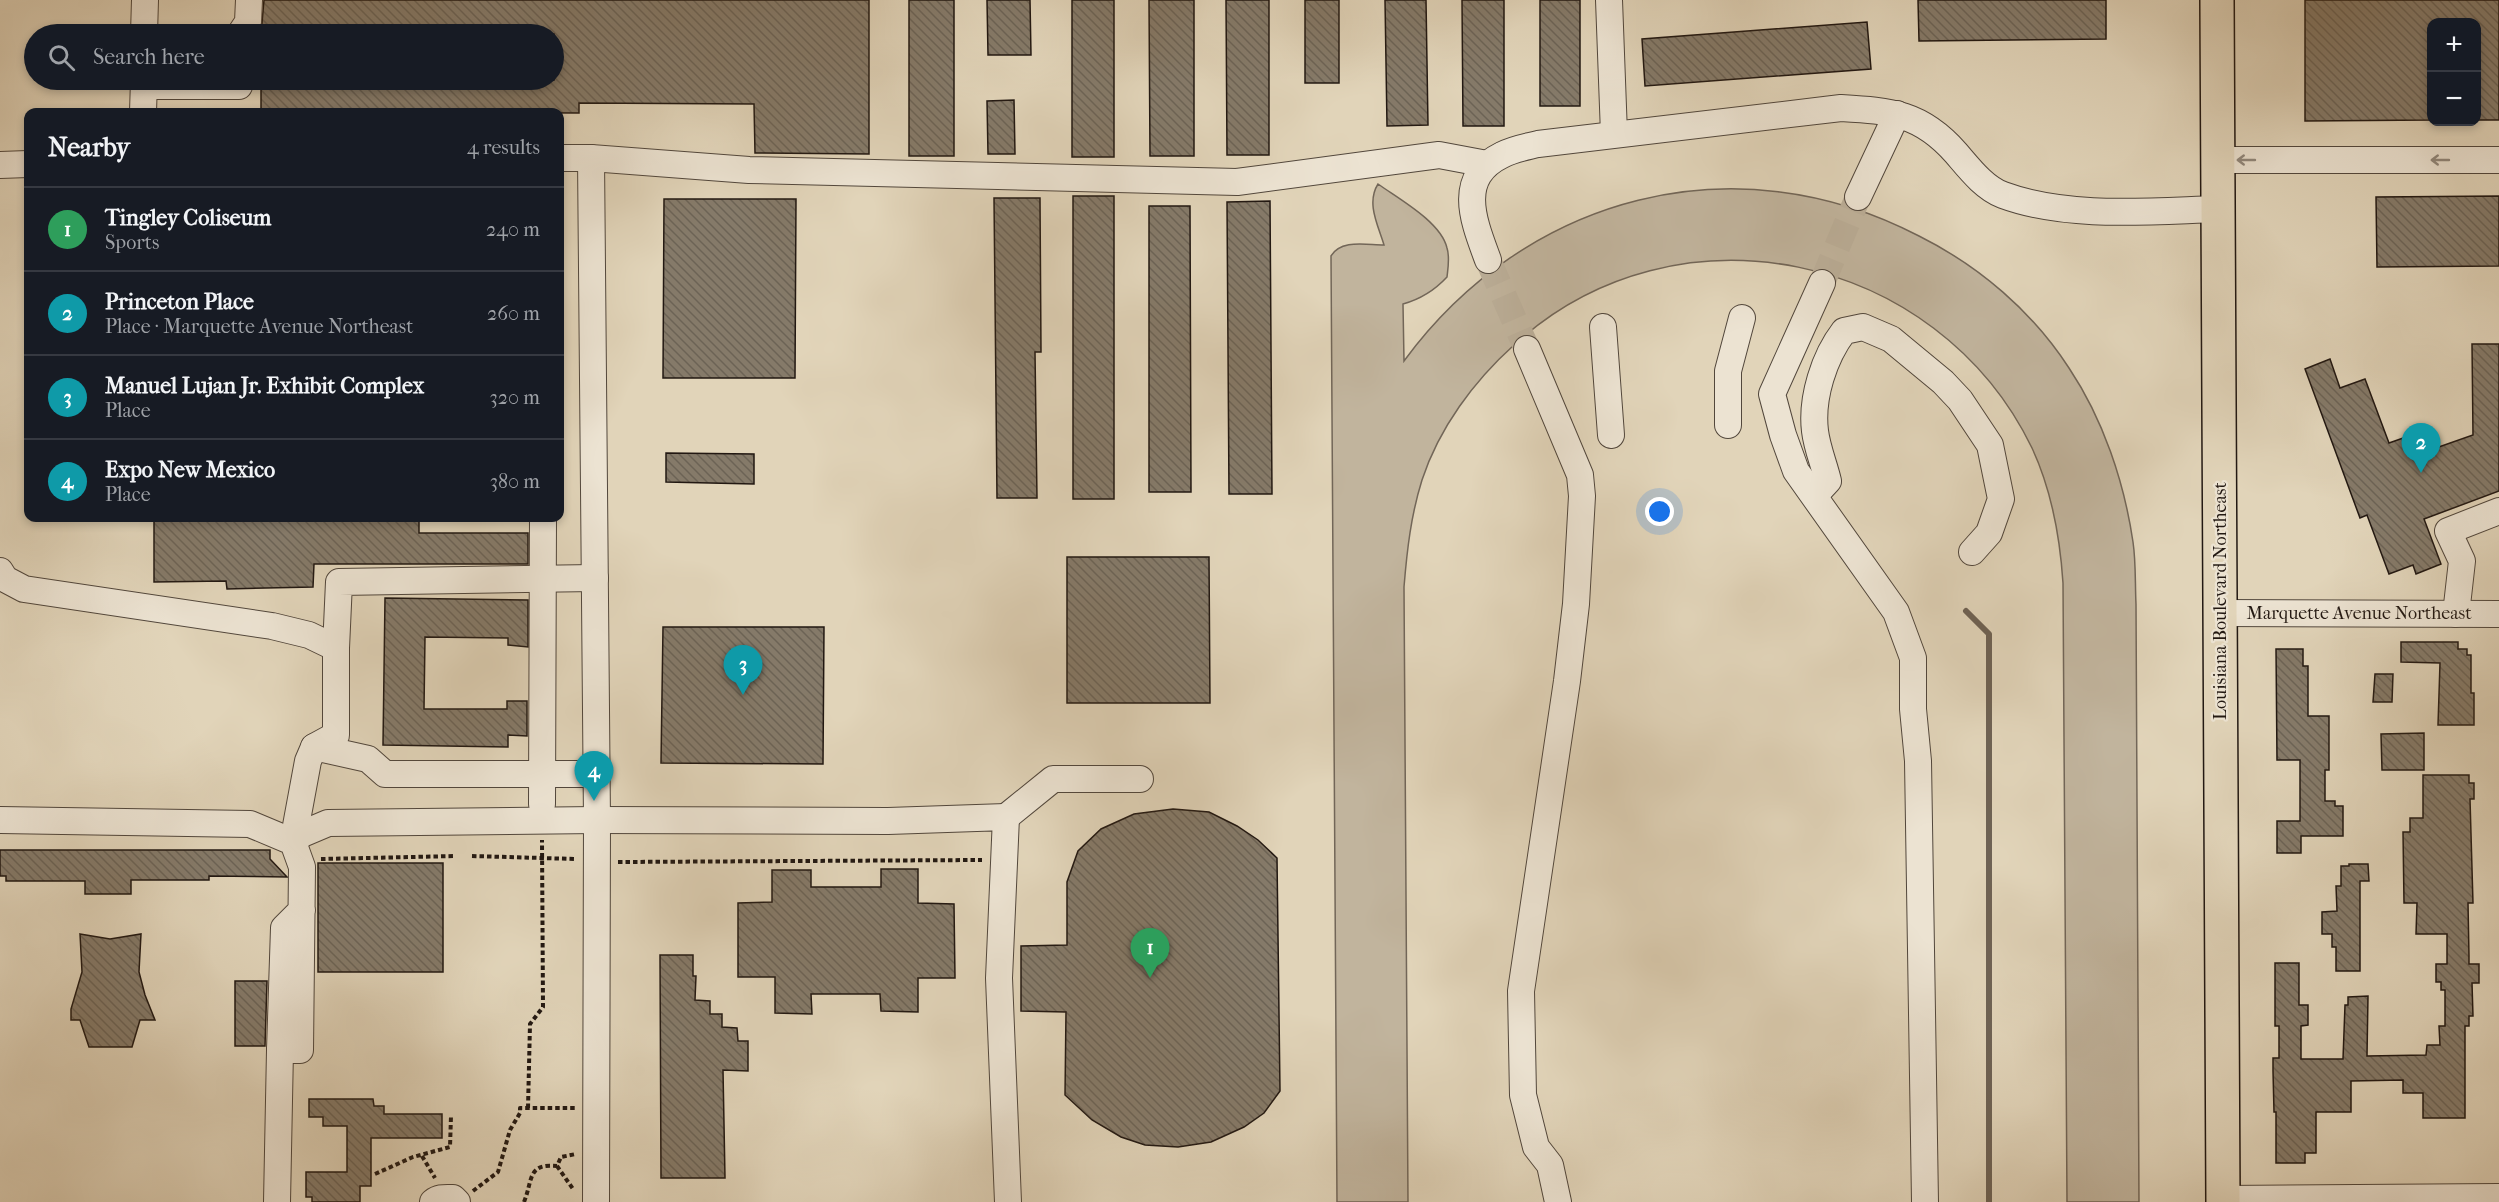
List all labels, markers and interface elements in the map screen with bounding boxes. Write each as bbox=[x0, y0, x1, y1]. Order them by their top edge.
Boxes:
map controls bbox=[2427, 18, 2481, 126]
button: + bbox=[2427, 18, 2481, 72]
search box bbox=[24, 24, 564, 90]
icon: search bbox=[45, 41, 78, 74]
text: Search here bbox=[93, 44, 205, 70]
button: − bbox=[2427, 72, 2481, 126]
text: Nearby bbox=[48, 132, 130, 163]
text: 4 results bbox=[467, 136, 540, 159]
one-way arrow bbox=[2236, 154, 2256, 166]
one-way arrow bbox=[2431, 154, 2451, 166]
text: Tingley Coliseum bbox=[105, 205, 271, 231]
text: 1 bbox=[64, 218, 71, 241]
text: 240 m bbox=[486, 218, 540, 241]
text: Sports bbox=[105, 231, 159, 254]
text: Princeton Place bbox=[105, 289, 254, 315]
text: 2 bbox=[62, 302, 73, 325]
text: 260 m bbox=[487, 302, 540, 325]
text: Place · Marquette Avenue Northeast bbox=[105, 315, 413, 338]
text: Manuel Lujan Jr. Exhibit Complex bbox=[105, 373, 424, 399]
text: 3 bbox=[63, 386, 72, 409]
text: 320 m bbox=[490, 386, 540, 409]
text: Place bbox=[105, 399, 151, 422]
pin: 2 bbox=[2402, 424, 2440, 473]
text: Expo New Mexico bbox=[105, 457, 275, 483]
text: 4 bbox=[62, 470, 73, 493]
text: 380 m bbox=[490, 470, 540, 493]
street label: Louisiana Boulevard Northeast bbox=[2210, 482, 2231, 720]
text: Place bbox=[105, 483, 151, 506]
your location bbox=[1645, 497, 1674, 526]
street label: Marquette Avenue Northeast bbox=[2246, 603, 2472, 624]
pin: 3 bbox=[724, 646, 762, 695]
pin: 4 bbox=[574, 752, 614, 801]
pin: 1 bbox=[1130, 928, 1170, 978]

